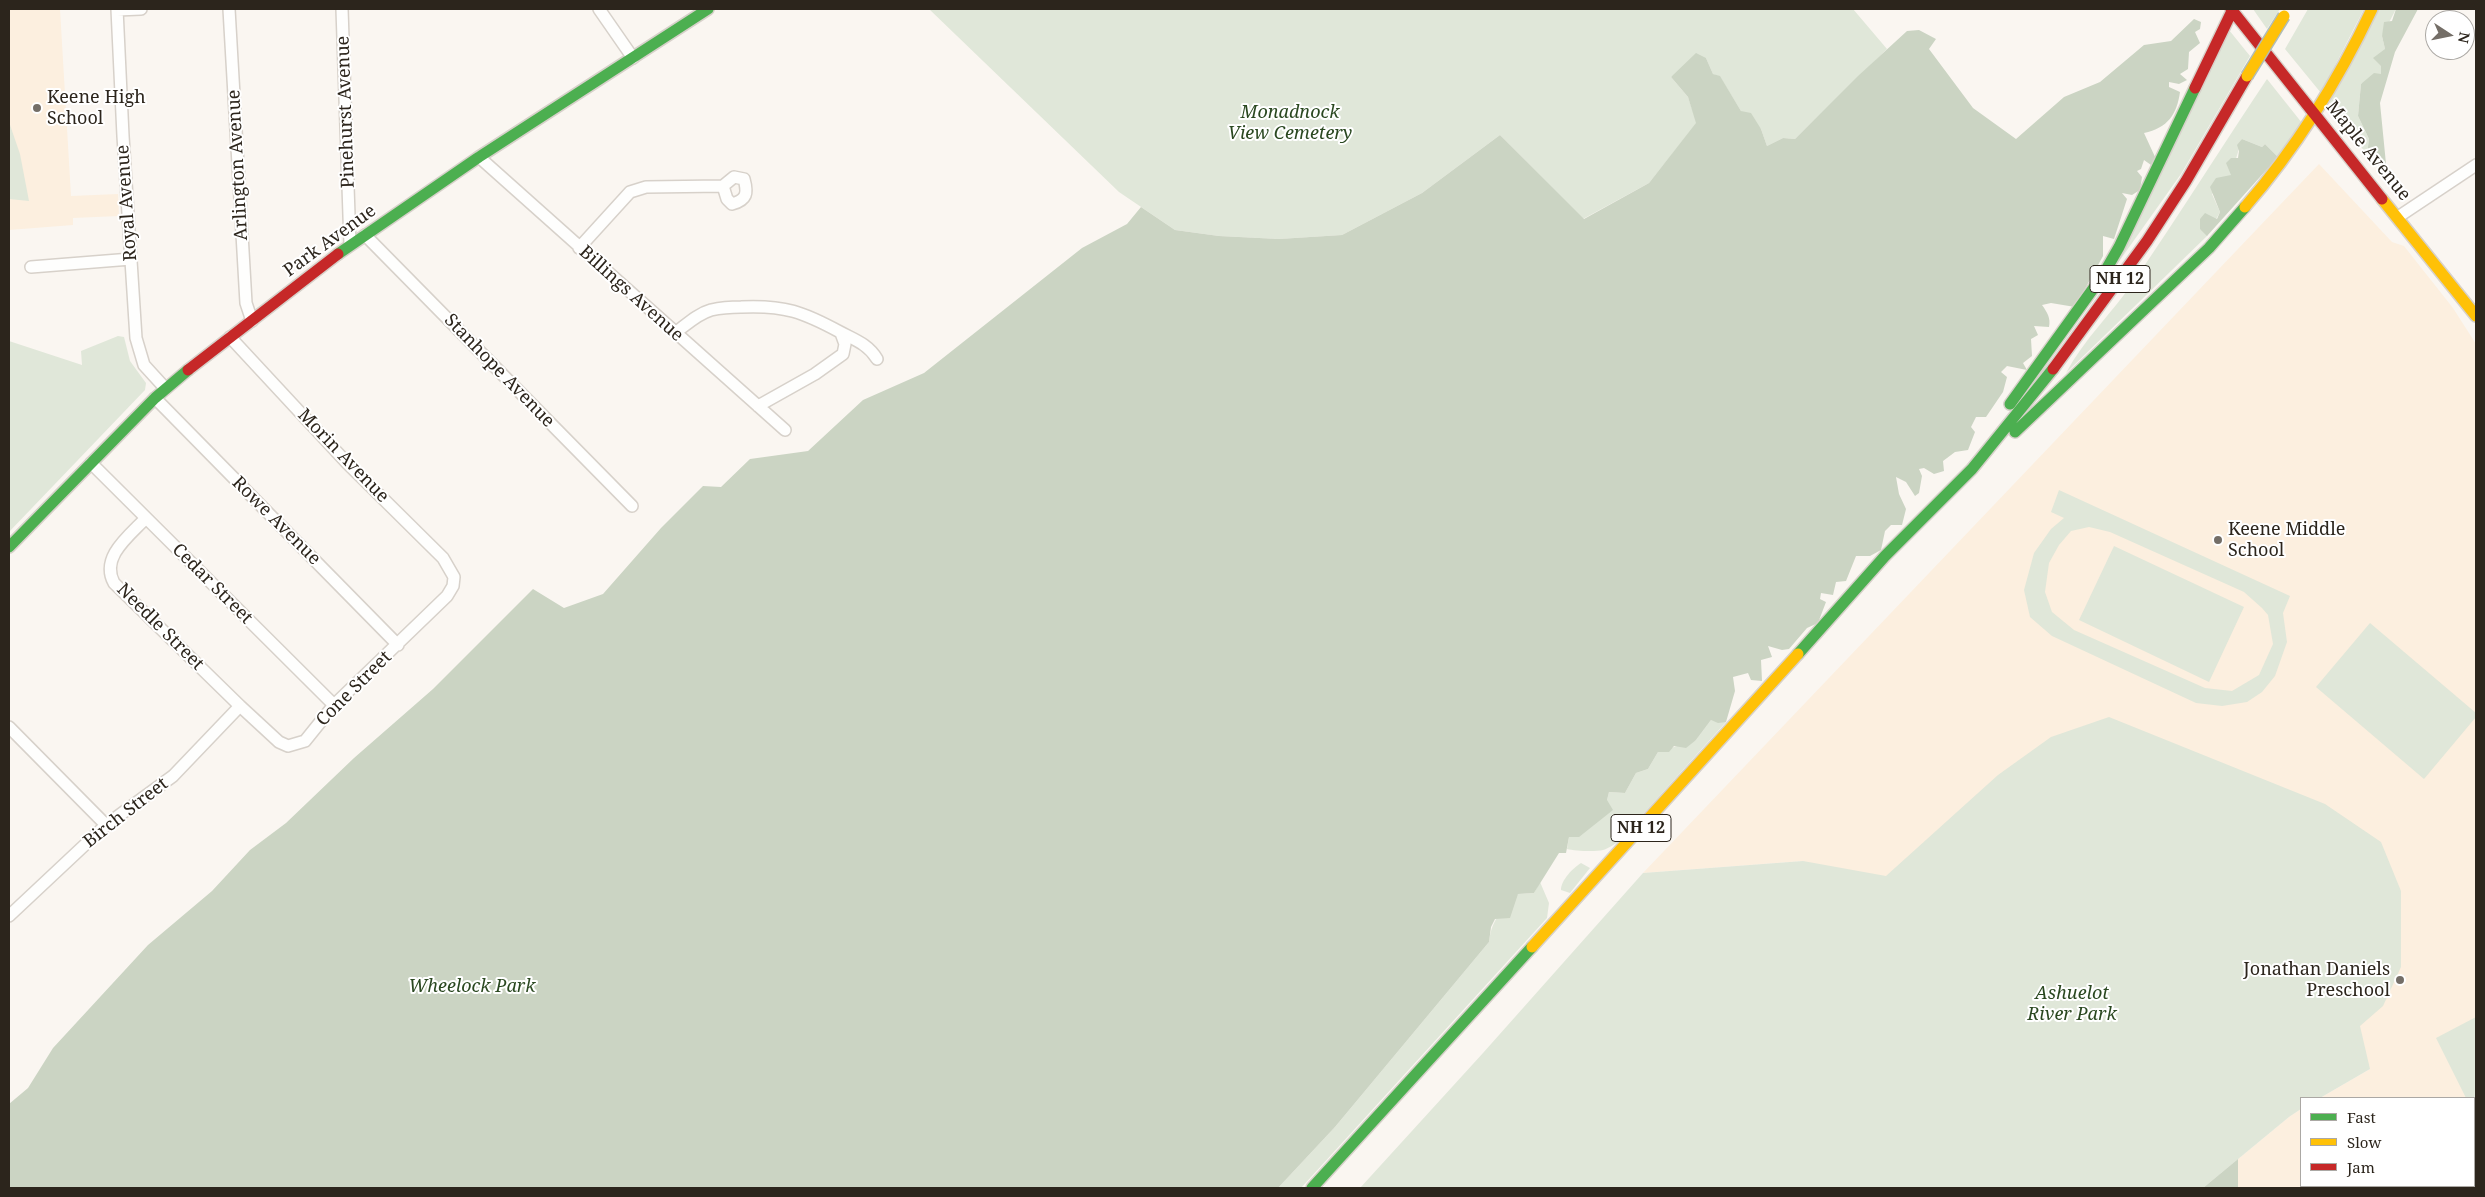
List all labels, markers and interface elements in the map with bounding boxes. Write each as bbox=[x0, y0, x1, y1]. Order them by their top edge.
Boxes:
north arrow bbox=[2425, 10, 2475, 60]
text: N bbox=[2454, 31, 2475, 45]
street label: Pinehurst Avenue bbox=[333, 35, 359, 189]
place label: Keene High School bbox=[47, 87, 146, 130]
street label: Arlington Avenue bbox=[223, 89, 253, 241]
street label: Maple Avenue bbox=[2321, 97, 2415, 205]
marker: Keene High School bbox=[31, 102, 43, 114]
park label: Monadnock View Cemetery bbox=[1228, 102, 1352, 144]
street label: Royal Avenue bbox=[112, 144, 142, 262]
street label: Park Avenue bbox=[280, 200, 380, 282]
street label: Billings Avenue bbox=[574, 242, 688, 346]
road number: NH 12 bbox=[2090, 266, 2150, 292]
street label: Stanhope Avenue bbox=[439, 310, 559, 432]
street label: Morin Avenue bbox=[293, 405, 393, 507]
street label: Rowe Avenue bbox=[227, 472, 325, 570]
place label: Keene Middle School bbox=[2228, 519, 2345, 562]
marker: Keene Middle School bbox=[2212, 534, 2224, 546]
street label: Cedar Street bbox=[167, 539, 257, 629]
street label: Needle Street bbox=[112, 579, 208, 675]
street label: Cone Street bbox=[312, 647, 396, 731]
street label: Birch Street bbox=[79, 773, 173, 853]
road number: NH 12 bbox=[1611, 814, 1671, 841]
place label: Jonathan Daniels Preschool bbox=[2243, 959, 2390, 1002]
marker: Jonathan Daniels Preschool bbox=[2394, 974, 2406, 986]
park label: Wheelock Park bbox=[408, 976, 536, 998]
park label: Ashuelot River Park bbox=[2027, 983, 2117, 1026]
legend bbox=[2300, 1097, 2475, 1187]
text: Fast bbox=[2347, 1107, 2376, 1127]
text: Slow bbox=[2347, 1132, 2381, 1152]
text: Jam bbox=[2347, 1157, 2375, 1177]

